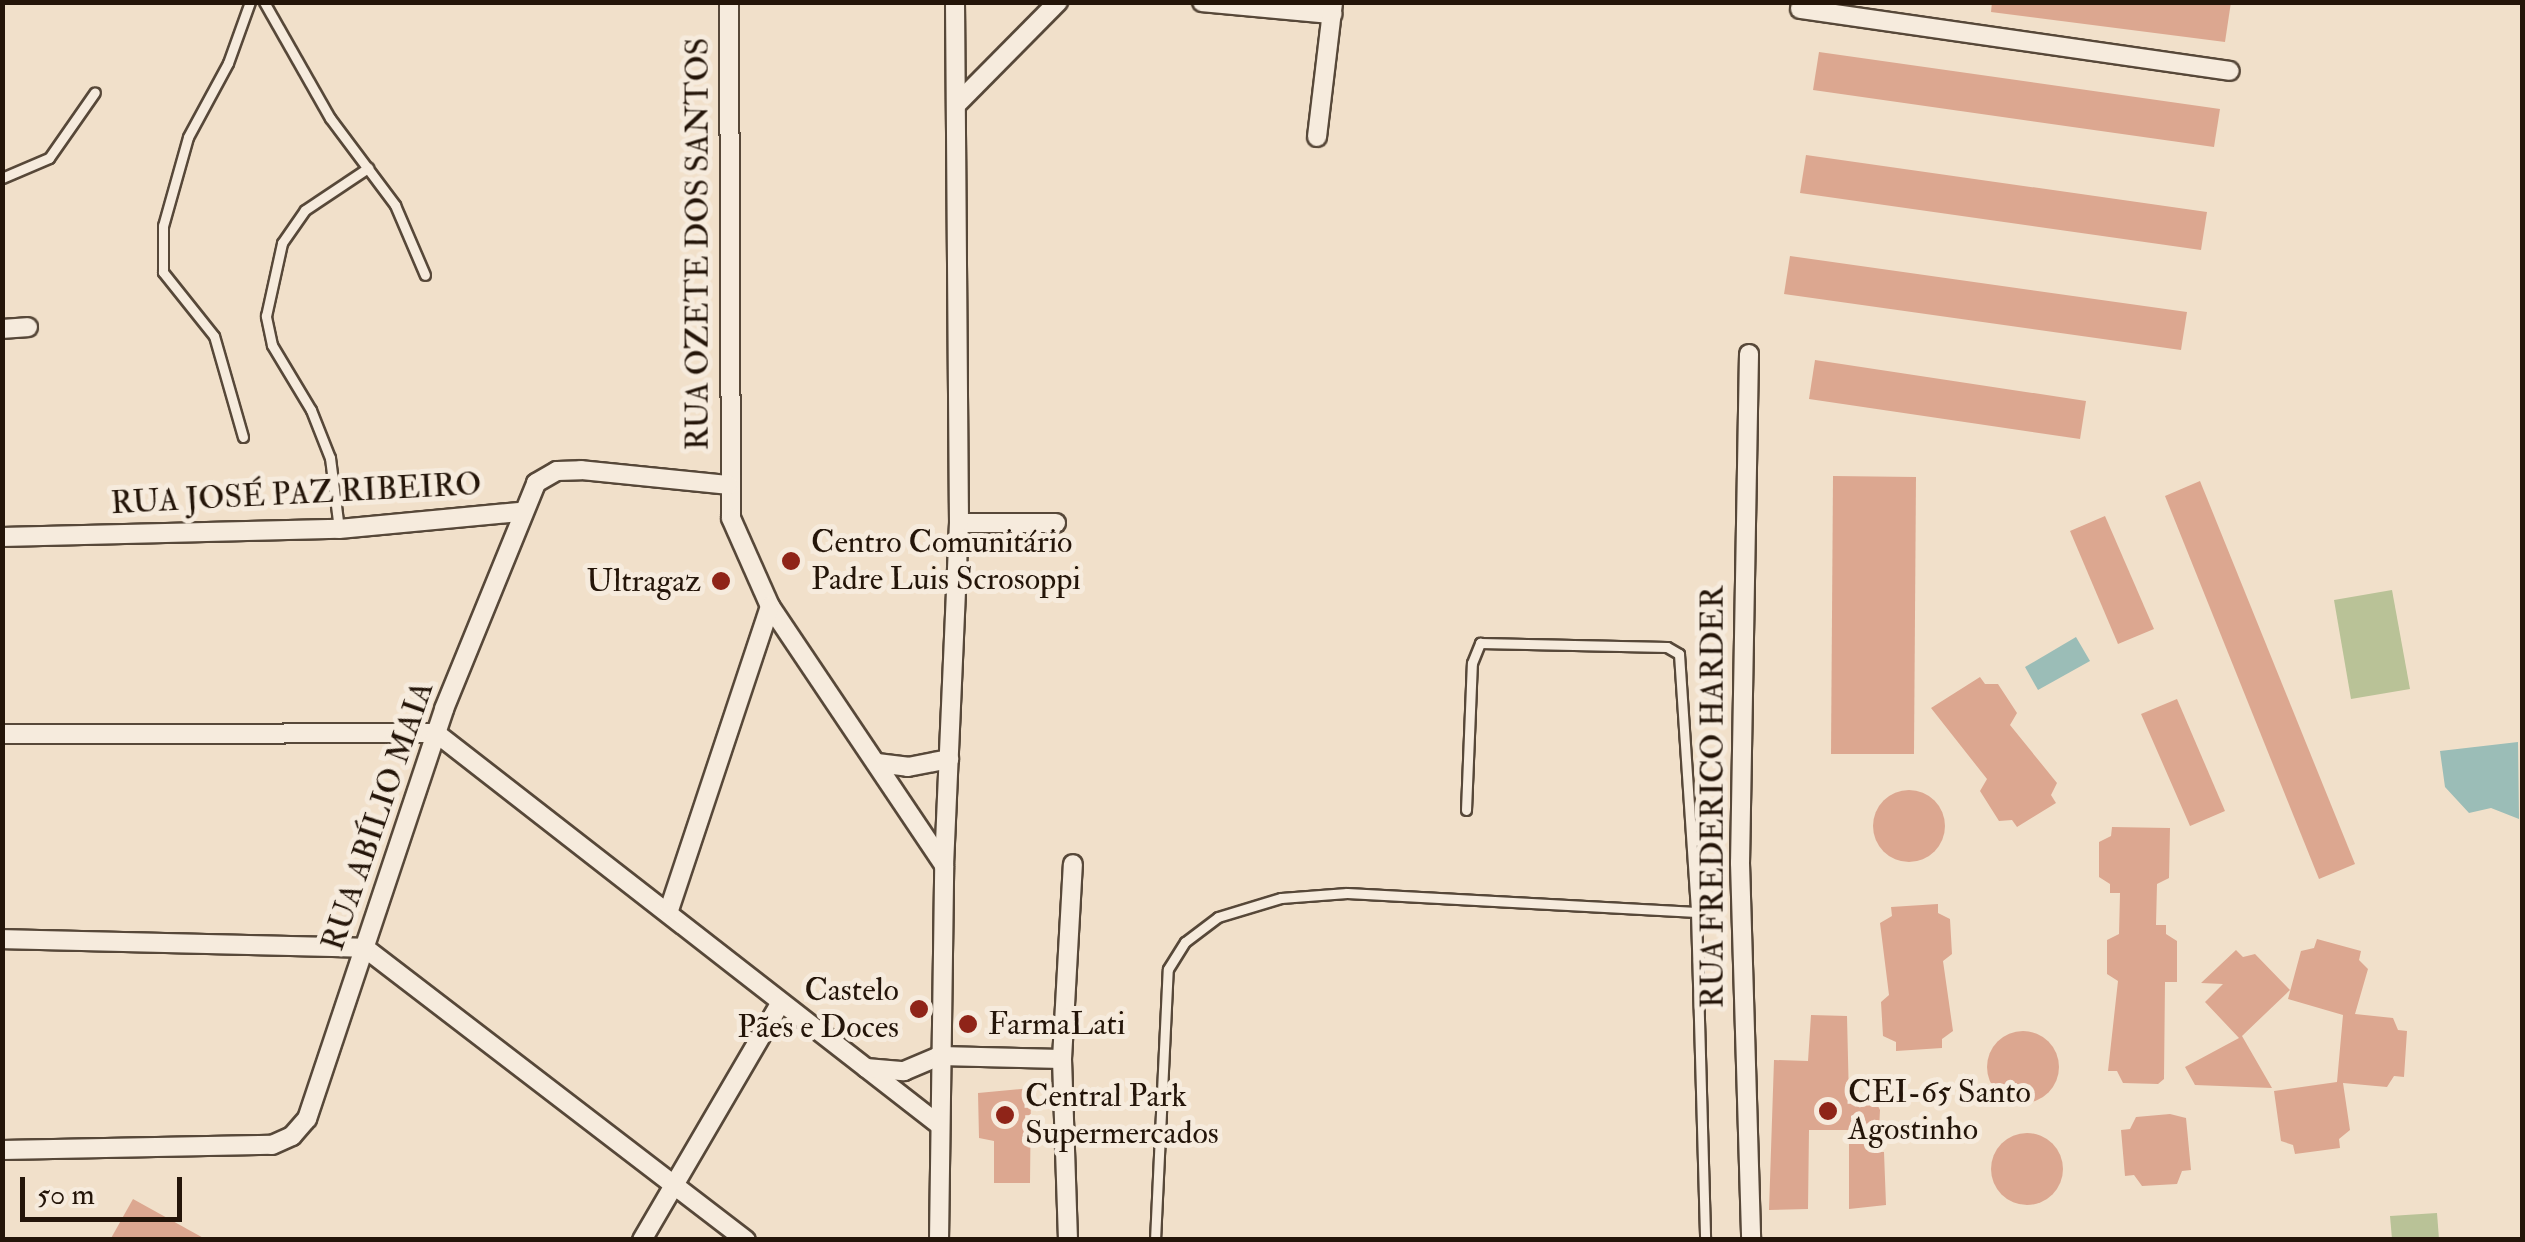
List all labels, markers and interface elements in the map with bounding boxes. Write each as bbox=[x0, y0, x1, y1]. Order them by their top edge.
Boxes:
street label: RUA OZETE DOS SANTOS bbox=[679, 38, 717, 450]
street label: RUA JOSÉ PAZ RIBEIRO bbox=[110, 465, 482, 523]
place label: Centro Comunitário Padre Luis Scrosoppi bbox=[811, 524, 1081, 599]
marker: Centro Comunitário Padre Luis Scrosoppi bbox=[780, 550, 802, 572]
place label: Ultragaz bbox=[586, 562, 701, 600]
marker: Ultragaz bbox=[710, 570, 732, 592]
street label: RUA FREDERICO HARDER bbox=[1694, 586, 1732, 1008]
street label: RUA ABÍLIO MAIA bbox=[314, 676, 442, 956]
place label: Castelo Pães e Doces bbox=[737, 972, 899, 1047]
marker: Castelo Pães e Doces bbox=[908, 998, 930, 1020]
place label: FarmaLati bbox=[988, 1005, 1126, 1043]
marker: FarmaLati bbox=[957, 1013, 979, 1035]
place label: CEI-65 Santo Agostinho bbox=[1848, 1074, 2031, 1149]
place label: Central Park Supermercados bbox=[1025, 1078, 1219, 1153]
marker: CEI-65 Santo Agostinho bbox=[1817, 1100, 1839, 1122]
marker: Central Park Supermercados bbox=[994, 1104, 1016, 1126]
scale bar bbox=[25, 1157, 188, 1219]
text: 50 m bbox=[37, 1176, 95, 1213]

